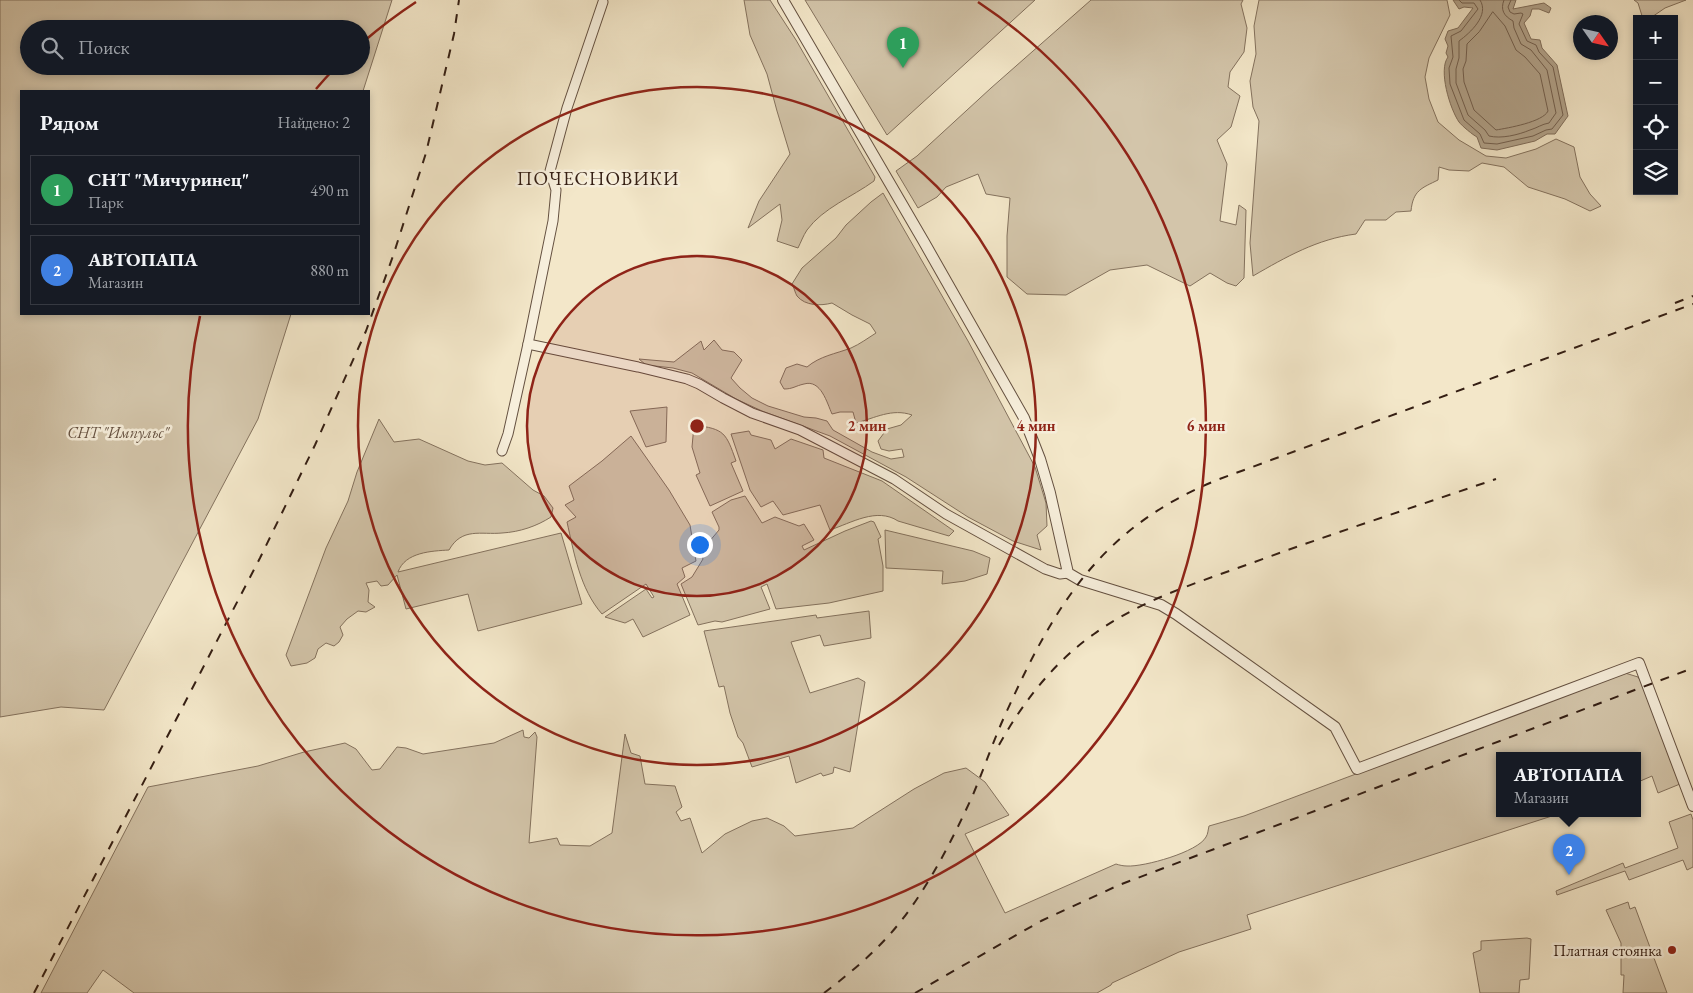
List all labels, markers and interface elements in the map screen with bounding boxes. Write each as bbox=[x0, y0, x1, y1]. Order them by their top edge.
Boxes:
north arrow bbox=[1573, 15, 1618, 60]
map controls bbox=[1633, 15, 1678, 195]
button: + bbox=[1633, 15, 1678, 60]
search box bbox=[20, 20, 370, 75]
pin: 1 bbox=[887, 27, 919, 68]
icon: search bbox=[38, 34, 66, 62]
text: Поиск bbox=[78, 35, 130, 60]
button: − bbox=[1633, 60, 1678, 105]
button: locate bbox=[1633, 105, 1678, 150]
text: Рядом bbox=[40, 109, 99, 136]
text: Найдено: 2 bbox=[278, 112, 350, 133]
button: layers bbox=[1633, 150, 1678, 195]
district label: ПОЧЕСНОВИКИ bbox=[517, 166, 679, 191]
text: СНТ "Мичуринец" bbox=[88, 167, 249, 192]
text: 1 bbox=[53, 180, 61, 201]
text: 490 m bbox=[310, 180, 349, 201]
text: Парк bbox=[88, 192, 124, 213]
text: АВТОПАПА bbox=[88, 247, 198, 272]
text: 2 bbox=[53, 260, 61, 281]
text: 880 m bbox=[310, 260, 349, 281]
text: Магазин bbox=[88, 272, 143, 293]
text: 2 мин bbox=[847, 416, 887, 435]
text: 4 мин bbox=[1016, 416, 1056, 435]
text: 6 мин bbox=[1186, 416, 1226, 435]
centre of rings bbox=[688, 417, 706, 435]
park label: СНТ "Импульс" bbox=[67, 422, 171, 443]
your location bbox=[687, 532, 713, 558]
popup bbox=[1496, 752, 1641, 817]
text: АВТОПАПА bbox=[1514, 762, 1623, 787]
text: Магазин bbox=[1514, 787, 1569, 808]
pin: 2 bbox=[1553, 834, 1585, 875]
place label: Платная стоянка bbox=[1553, 940, 1663, 961]
marker: Платная стоянка bbox=[1666, 944, 1678, 956]

